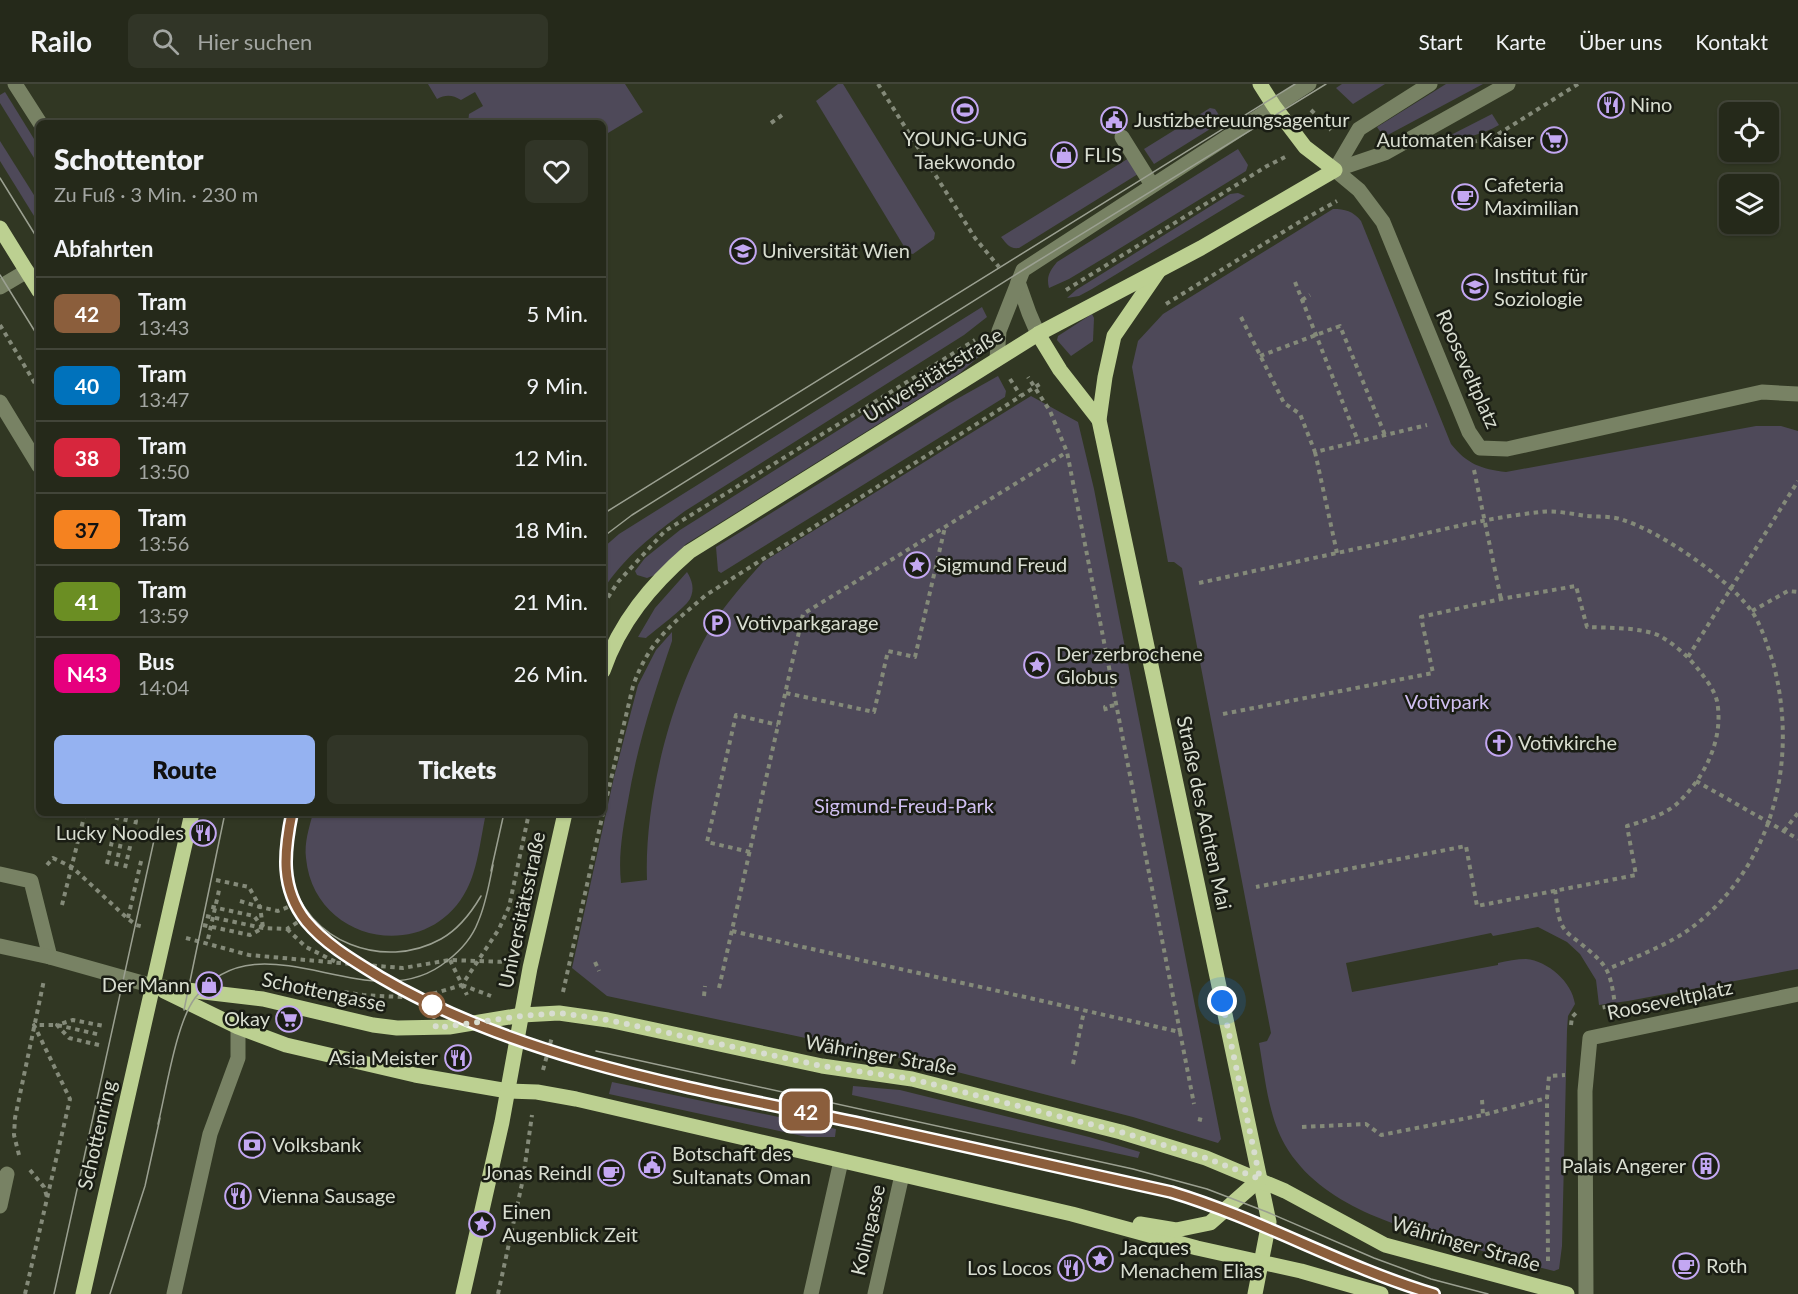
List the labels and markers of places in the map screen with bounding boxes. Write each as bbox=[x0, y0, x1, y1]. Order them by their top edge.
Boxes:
restaurant icon: Nino bbox=[1596, 90, 1626, 120]
place label: Nino bbox=[1630, 92, 1672, 116]
sports icon: YOUNG-UNG Taekwondo bbox=[950, 95, 980, 125]
public building icon: Justizbetreuungsagentur bbox=[1099, 105, 1129, 135]
place label: Justizbetreuungsagentur bbox=[1134, 107, 1350, 131]
supermarket icon: Automaten Kaiser bbox=[1539, 125, 1569, 155]
place label: YOUNG-UNG Taekwondo bbox=[903, 126, 1027, 173]
place label: Automaten Kaiser bbox=[1376, 127, 1535, 151]
shop icon: FLIS bbox=[1049, 140, 1079, 170]
place label: FLIS bbox=[1084, 142, 1122, 166]
place label: Cafeteria Maximilian bbox=[1484, 172, 1579, 219]
cafe icon: Cafeteria Maximilian bbox=[1450, 182, 1480, 212]
school or university icon: Universität Wien bbox=[728, 236, 758, 266]
place label: Universität Wien bbox=[762, 238, 910, 262]
place label: Institut für Soziologie bbox=[1494, 263, 1588, 310]
school or university icon: Institut für Soziologie bbox=[1460, 272, 1490, 302]
place icon: Sigmund Freud bbox=[902, 550, 932, 580]
place label: Sigmund Freud bbox=[936, 552, 1067, 576]
parking icon: Votivparkgarage bbox=[702, 608, 732, 638]
place label: Votivparkgarage bbox=[736, 610, 879, 634]
place label: Der zerbrochene Globus bbox=[1056, 641, 1203, 688]
place icon: Der zerbrochene Globus bbox=[1022, 650, 1052, 680]
church icon: Votivkirche bbox=[1484, 728, 1514, 758]
place label: Votivkirche bbox=[1518, 730, 1617, 754]
restaurant icon: Lucky Noodles bbox=[188, 818, 218, 848]
place label: Lucky Noodles bbox=[56, 820, 184, 844]
shop icon: Der Mann bbox=[194, 970, 224, 1000]
place label: Der Mann bbox=[102, 972, 190, 996]
unlabelled marker bbox=[419, 992, 445, 1018]
supermarket icon: Okay bbox=[274, 1004, 304, 1034]
place label: Okay bbox=[224, 1006, 271, 1030]
restaurant icon: Asia Meister bbox=[443, 1043, 473, 1073]
place label: Asia Meister bbox=[329, 1045, 439, 1069]
bank icon: Volksbank bbox=[237, 1130, 267, 1160]
place label: Volksbank bbox=[272, 1132, 362, 1156]
place label: Botschaft des Sultanats Oman bbox=[672, 1141, 811, 1188]
public building icon: Botschaft des Sultanats Oman bbox=[637, 1150, 667, 1180]
building icon: Palais Angerer bbox=[1691, 1151, 1721, 1181]
place label: Palais Angerer bbox=[1562, 1153, 1687, 1177]
cafe icon: Jonas Reindl bbox=[596, 1158, 626, 1188]
place label: Jonas Reindl bbox=[483, 1160, 592, 1184]
restaurant icon: Vienna Sausage bbox=[223, 1181, 253, 1211]
place label: Vienna Sausage bbox=[258, 1183, 395, 1207]
place label: Einen Augenblick Zeit bbox=[502, 1199, 638, 1246]
place icon: Einen Augenblick Zeit bbox=[467, 1209, 497, 1239]
place label: Jacques Menachem Elias bbox=[1120, 1235, 1262, 1282]
place icon: Jacques Menachem Elias bbox=[1085, 1244, 1115, 1274]
cafe icon: Roth bbox=[1671, 1251, 1701, 1281]
restaurant icon: Los Locos bbox=[1056, 1253, 1086, 1283]
place label: Roth bbox=[1706, 1253, 1747, 1277]
place label: Los Locos bbox=[967, 1255, 1052, 1279]

